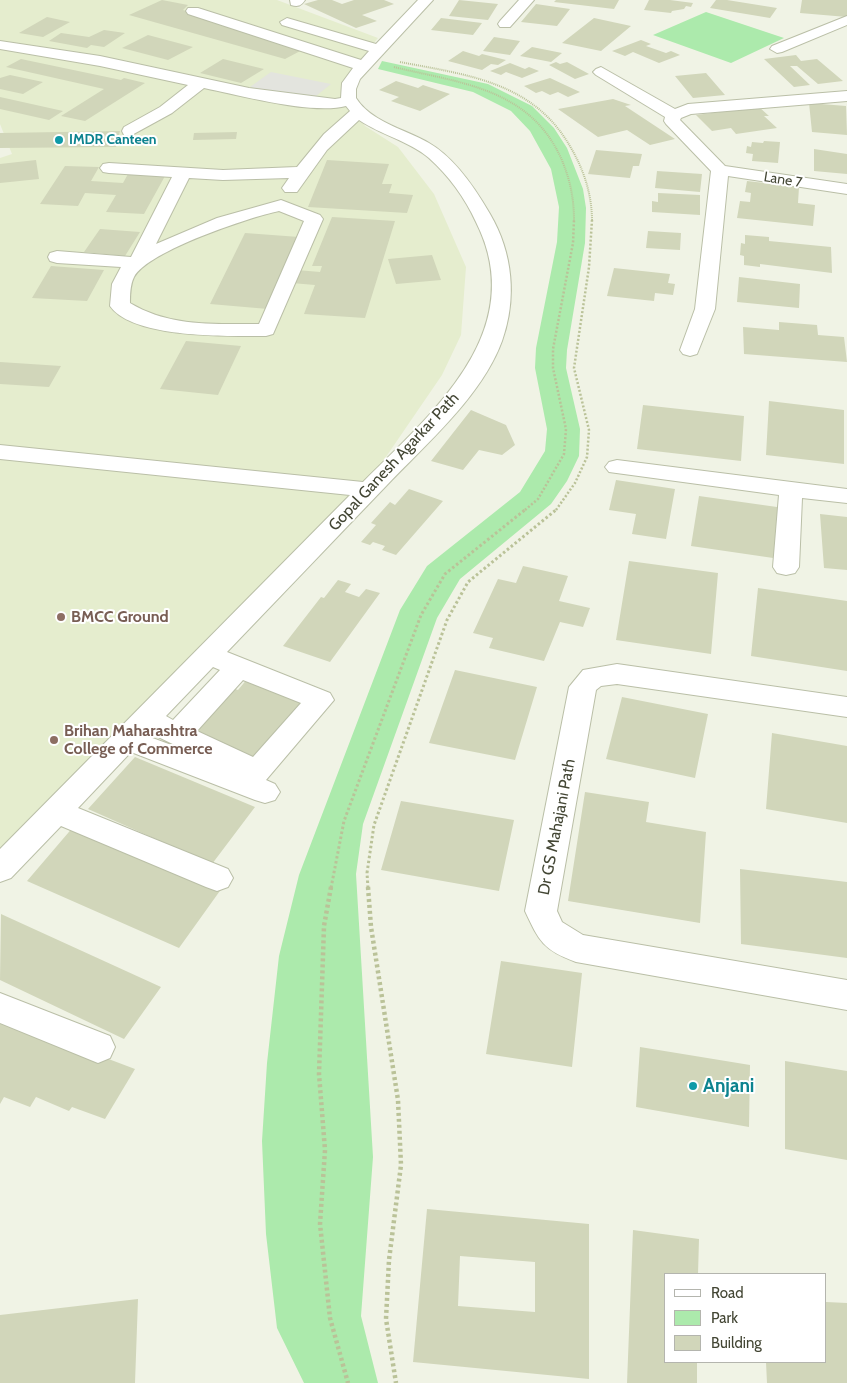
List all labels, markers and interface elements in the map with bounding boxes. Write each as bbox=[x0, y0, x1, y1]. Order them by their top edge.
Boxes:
place label: IMDR Canteen bbox=[69, 132, 157, 148]
marker: IMDR Canteen bbox=[53, 134, 65, 146]
street label: Lane 7 bbox=[762, 169, 804, 191]
street label: Gopal Ganesh Agarkar Path bbox=[325, 389, 463, 535]
place label: BMCC Ground bbox=[71, 607, 169, 627]
marker: BMCC Ground bbox=[55, 611, 67, 623]
place label: Brihan Maharashtra College of Commerce bbox=[64, 721, 212, 759]
marker: Brihan Maharashtra College of Commerce bbox=[48, 734, 60, 746]
street label: Dr GS Mahajani Path bbox=[534, 757, 580, 897]
place label: Anjani bbox=[703, 1075, 754, 1097]
marker: Anjani bbox=[687, 1080, 699, 1092]
legend bbox=[664, 1273, 827, 1363]
text: Road bbox=[711, 1284, 744, 1302]
text: Park bbox=[711, 1309, 738, 1327]
text: Building bbox=[711, 1334, 762, 1352]

